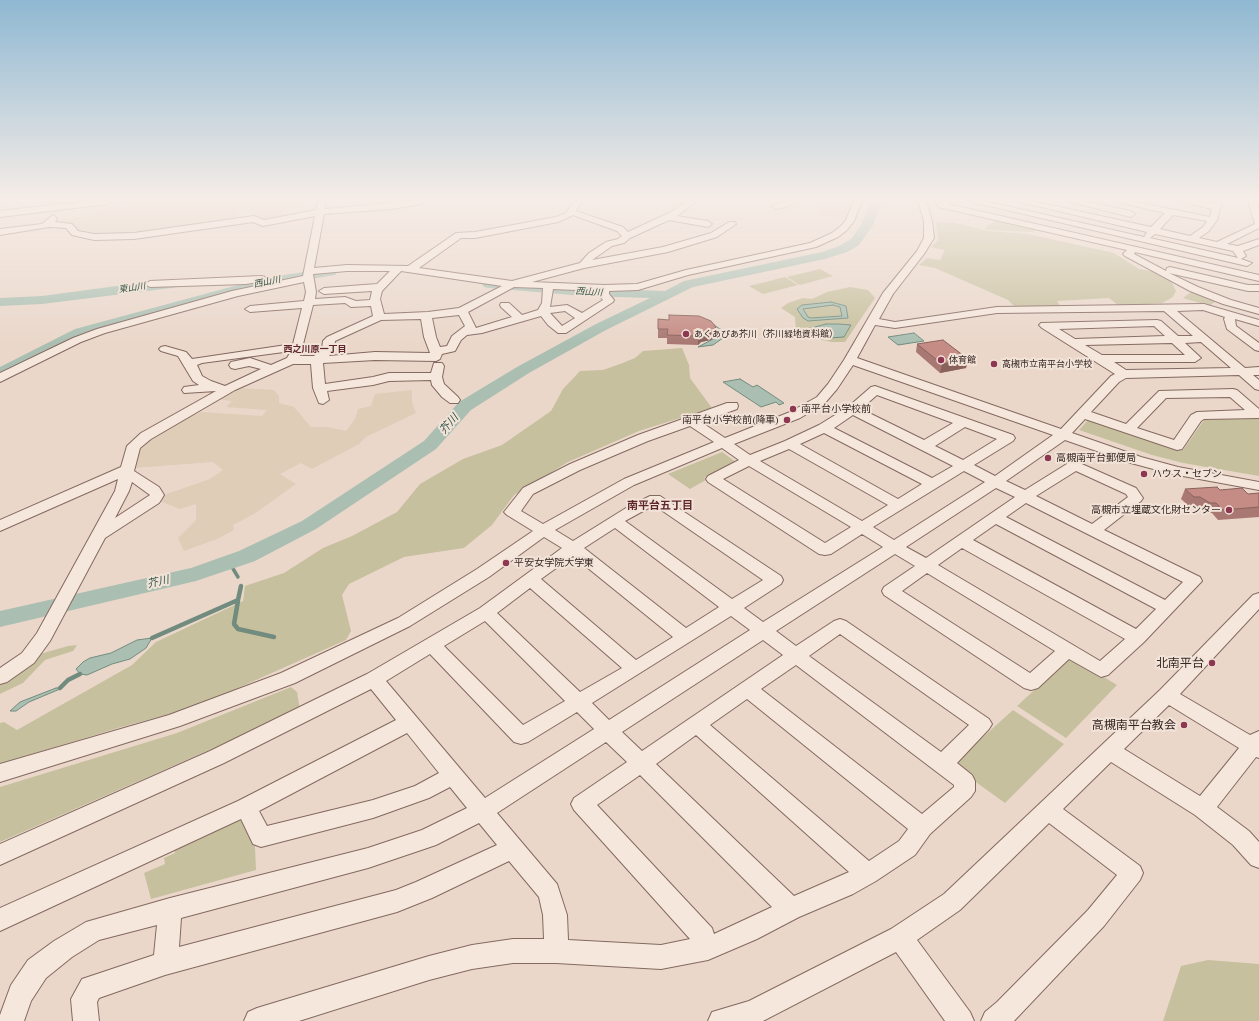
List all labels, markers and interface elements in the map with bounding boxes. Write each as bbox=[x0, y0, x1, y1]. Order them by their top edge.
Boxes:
water label: 西山川 bbox=[253, 274, 281, 290]
water label: 東山川 bbox=[118, 281, 146, 295]
water label: 西山川 bbox=[575, 286, 603, 298]
marker: あくあぴあ芥川（芥川緑地資料館） bbox=[681, 329, 691, 339]
place label: あくあぴあ芥川（芥川緑地資料館） bbox=[694, 329, 838, 339]
district label: 西之川原一丁目 bbox=[284, 344, 346, 354]
marker: 体育館 bbox=[936, 355, 946, 365]
place label: 体育館 bbox=[949, 355, 976, 365]
marker: 高槻市立南平台小学校 bbox=[989, 359, 999, 369]
place label: 高槻市立南平台小学校 bbox=[1002, 359, 1092, 369]
place label: 南平台小学校前 bbox=[801, 403, 871, 415]
marker: 南平台小学校前 bbox=[788, 404, 798, 414]
water label: 芥川 bbox=[437, 411, 461, 437]
place label: 南平台小学校前(降車) bbox=[682, 414, 779, 426]
marker: 南平台小学校前(降車) bbox=[782, 415, 792, 425]
place label: 高槻南平台郵便局 bbox=[1056, 452, 1136, 464]
marker: 高槻南平台郵便局 bbox=[1043, 453, 1053, 463]
place label: ハウス・セブン bbox=[1152, 468, 1222, 480]
marker: ハウス・セブン bbox=[1139, 469, 1149, 479]
district label: 南平台五丁目 bbox=[627, 499, 693, 513]
place label: 高槻市立埋蔵文化財センター bbox=[1091, 504, 1221, 516]
marker: 高槻市立埋蔵文化財センター bbox=[1224, 505, 1234, 515]
place label: 平安女学院大学東 bbox=[514, 557, 594, 569]
marker: 平安女学院大学東 bbox=[501, 558, 511, 568]
water label: 芥川 bbox=[146, 573, 170, 591]
place label: 北南平台 bbox=[1156, 656, 1204, 670]
marker: 北南平台 bbox=[1207, 658, 1217, 668]
place label: 高槻南平台教会 bbox=[1092, 718, 1176, 732]
marker: 高槻南平台教会 bbox=[1179, 720, 1189, 730]

